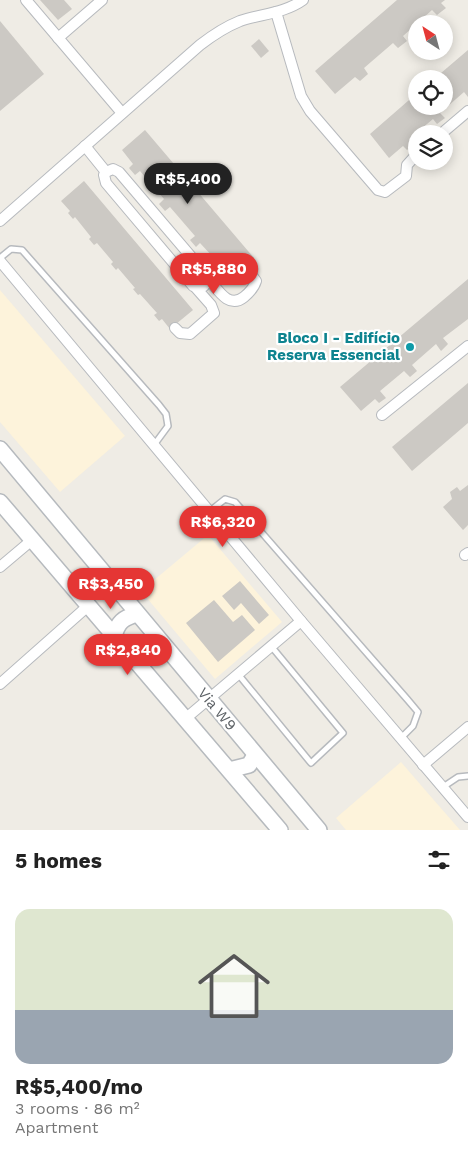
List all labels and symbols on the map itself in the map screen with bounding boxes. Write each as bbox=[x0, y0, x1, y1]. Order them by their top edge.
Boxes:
north arrow bbox=[408, 15, 452, 60]
pin: R$5,400 bbox=[142, 162, 234, 205]
pin: R$5,880 bbox=[168, 252, 260, 295]
place label: Bloco I - Edifício Reserva Essencial bbox=[267, 329, 400, 364]
marker: Bloco I - Edifício Reserva Essencial bbox=[404, 341, 416, 353]
pin: R$6,320 bbox=[177, 506, 269, 548]
pin: R$3,450 bbox=[65, 568, 157, 610]
pin: R$2,840 bbox=[82, 634, 174, 676]
street label: Via W9 bbox=[194, 684, 240, 734]

